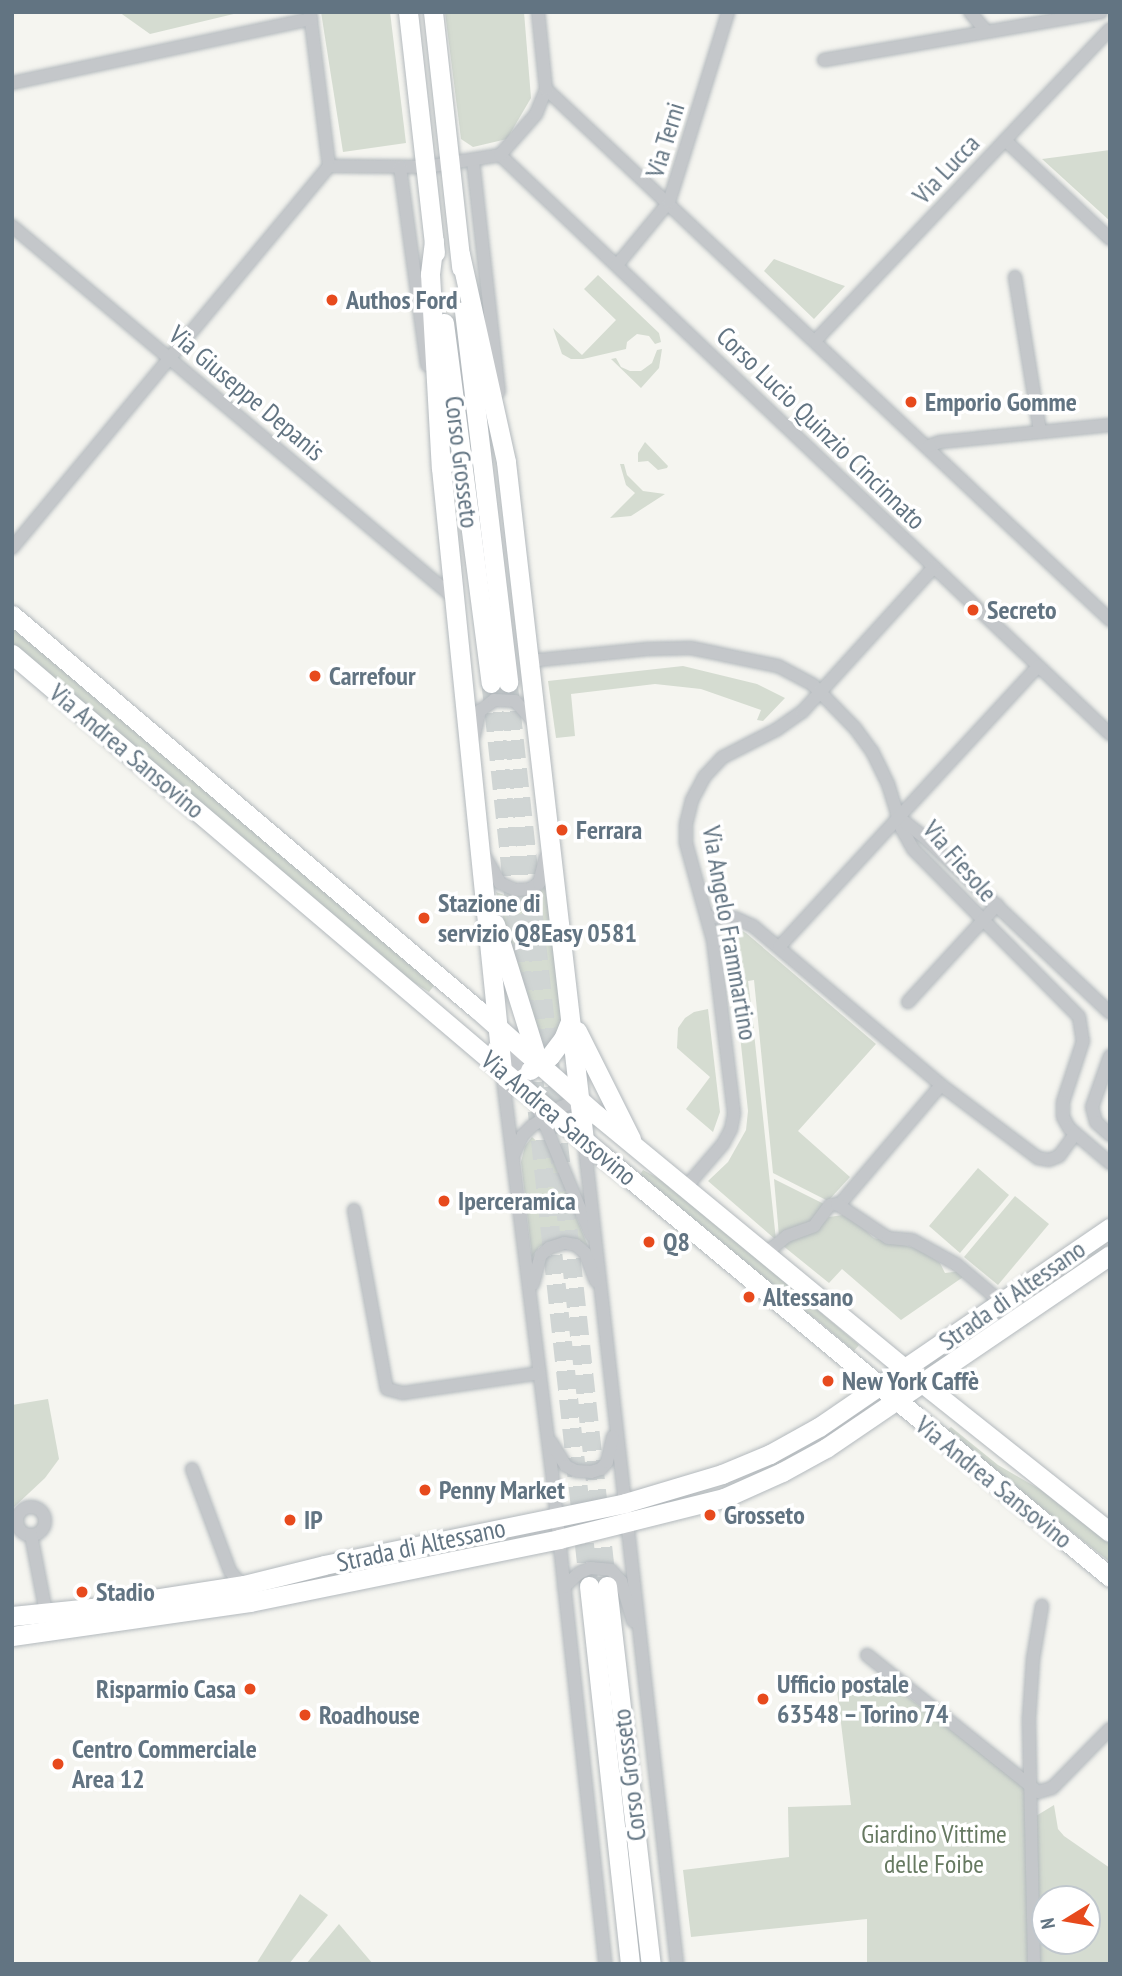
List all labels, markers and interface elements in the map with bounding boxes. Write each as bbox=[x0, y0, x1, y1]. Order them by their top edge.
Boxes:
street label: Via Terni bbox=[639, 98, 691, 182]
street label: Via Lucca bbox=[906, 128, 986, 210]
place label: Authos Ford bbox=[346, 284, 458, 316]
marker: Authos Ford bbox=[324, 292, 340, 308]
street label: Via Giuseppe Depanis bbox=[163, 319, 331, 467]
street label: Corso Lucio Quinzio Cincinnato bbox=[710, 320, 932, 536]
place label: Emporio Gomme bbox=[925, 386, 1077, 418]
street label: Corso Grosseto bbox=[438, 394, 486, 530]
marker: Emporio Gomme bbox=[903, 394, 919, 410]
place label: Secreto bbox=[987, 594, 1057, 626]
marker: Secreto bbox=[965, 602, 981, 618]
place label: Carrefour bbox=[329, 660, 416, 692]
marker: Carrefour bbox=[307, 668, 323, 684]
street label: Via Andrea Sansovino bbox=[43, 677, 211, 825]
place label: Ferrara bbox=[576, 814, 642, 846]
street label: Via Fiesole bbox=[916, 814, 1004, 908]
marker: Ferrara bbox=[554, 822, 570, 838]
street label: Via Angelo Frammartino bbox=[696, 823, 764, 1043]
place label: Stazione di servizio Q8Easy 0581 bbox=[438, 887, 638, 948]
marker: Stazione di servizio Q8Easy 0581 bbox=[416, 910, 432, 926]
street label: Via Andrea Sansovino bbox=[475, 1044, 643, 1192]
place label: Iperceramica bbox=[458, 1185, 576, 1217]
marker: Iperceramica bbox=[436, 1193, 452, 1209]
place label: Q8 bbox=[663, 1226, 690, 1258]
street label: Strada di Altessano bbox=[933, 1233, 1091, 1357]
marker: Q8 bbox=[641, 1234, 657, 1250]
place label: Altessano bbox=[763, 1281, 853, 1313]
marker: Altessano bbox=[741, 1289, 757, 1305]
place label: New York Caffè bbox=[842, 1365, 981, 1397]
marker: New York Caffè bbox=[820, 1373, 836, 1389]
street label: Via Andrea Sansovino bbox=[909, 1409, 1079, 1555]
place label: Penny Market bbox=[439, 1474, 566, 1506]
marker: Penny Market bbox=[417, 1482, 433, 1498]
place label: Grosseto bbox=[724, 1499, 805, 1531]
place label: IP bbox=[304, 1504, 323, 1536]
marker: Grosseto bbox=[702, 1507, 718, 1523]
marker: IP bbox=[282, 1512, 298, 1528]
street label: Strada di Altessano bbox=[334, 1512, 508, 1578]
place label: Stadio bbox=[96, 1576, 155, 1608]
marker: Stadio bbox=[74, 1584, 90, 1600]
place label: Ufficio postale 63548 – Torino 74 bbox=[777, 1668, 952, 1730]
place label: Risparmio Casa bbox=[96, 1673, 236, 1705]
marker: Risparmio Casa bbox=[242, 1681, 258, 1697]
marker: Ufficio postale 63548 – Torino 74 bbox=[755, 1691, 771, 1707]
place label: Roadhouse bbox=[319, 1699, 420, 1731]
marker: Roadhouse bbox=[297, 1707, 313, 1723]
street label: Corso Grosseto bbox=[605, 1707, 653, 1843]
place label: Centro Commerciale Area 12 bbox=[72, 1733, 257, 1795]
marker: Centro Commerciale Area 12 bbox=[50, 1756, 66, 1772]
park label: Giardino Vittime delle Foibe bbox=[861, 1818, 1007, 1880]
north arrow bbox=[1031, 1885, 1101, 1955]
text: N bbox=[1035, 1916, 1060, 1931]

